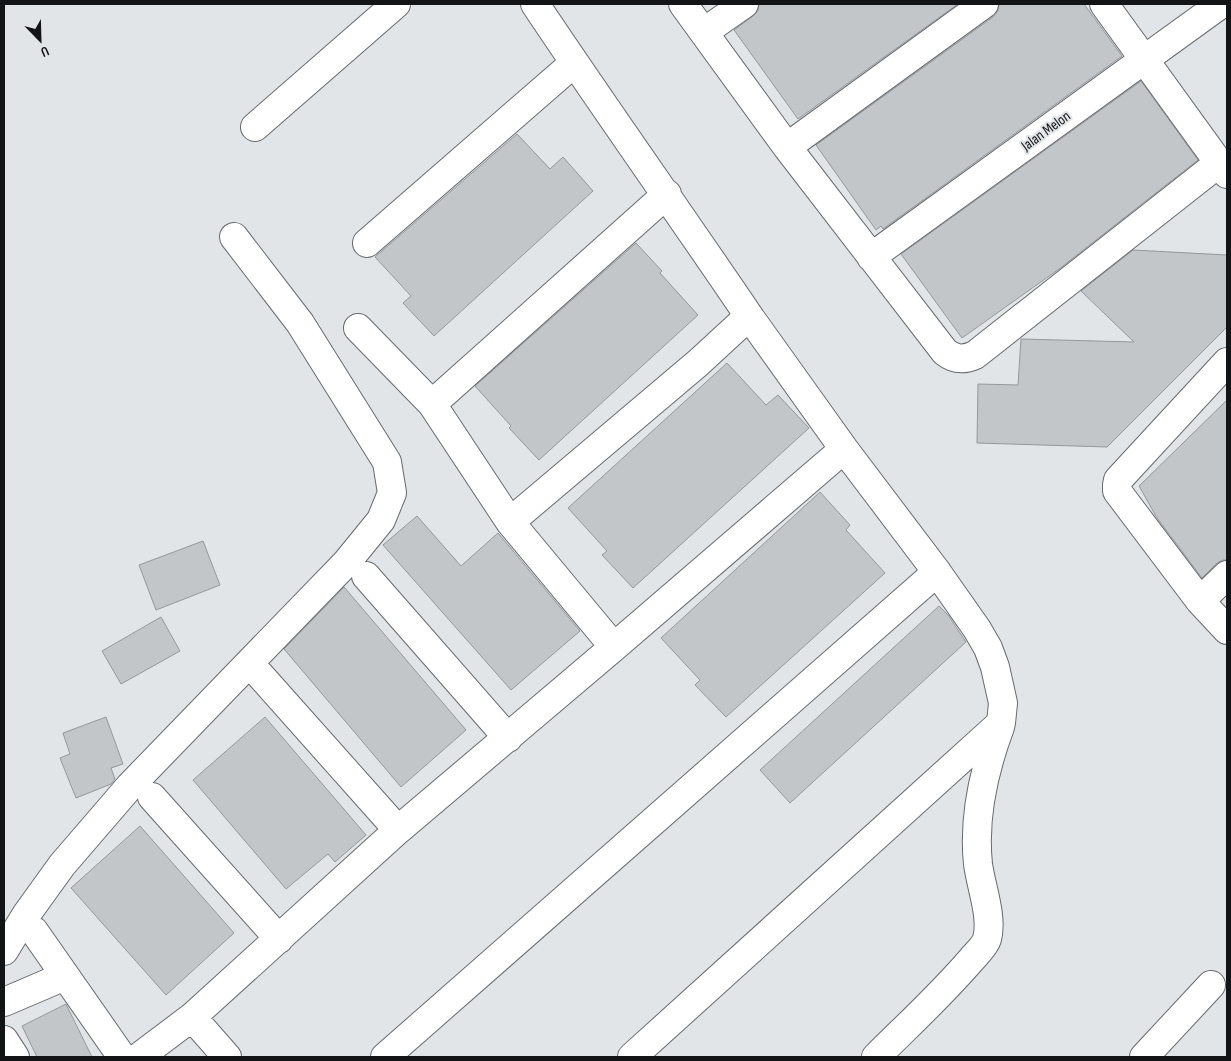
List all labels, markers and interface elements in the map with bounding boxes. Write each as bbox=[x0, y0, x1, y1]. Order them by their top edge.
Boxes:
north arrow bbox=[15, 15, 65, 65]
text: U bbox=[38, 42, 52, 61]
street label: Jalan Melon bbox=[1017, 107, 1074, 156]

